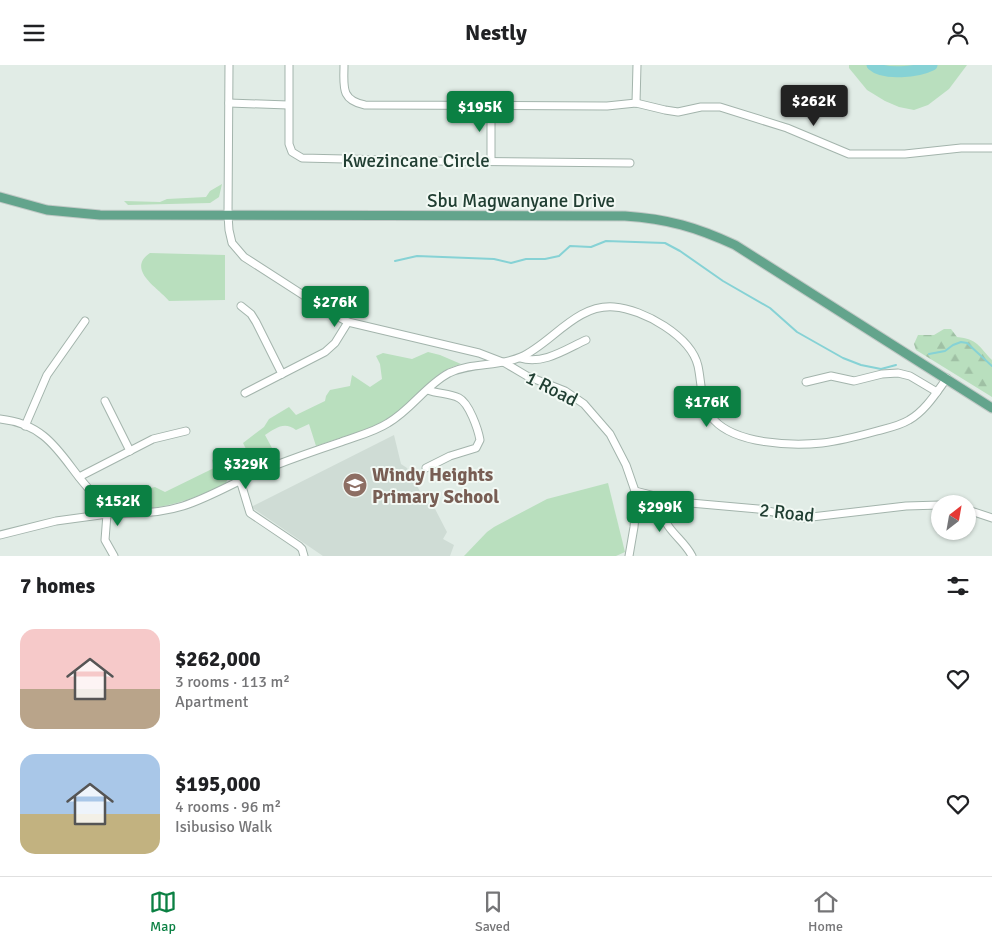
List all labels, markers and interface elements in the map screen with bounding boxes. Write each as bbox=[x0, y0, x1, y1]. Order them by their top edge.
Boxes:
icon: menu bbox=[20, 19, 48, 47]
text: Nestly bbox=[465, 19, 527, 46]
icon: person bbox=[944, 19, 972, 47]
pin: $262K bbox=[779, 85, 849, 127]
pin: $195K bbox=[445, 91, 515, 133]
text: $262K bbox=[792, 91, 836, 111]
text: $195K bbox=[458, 97, 502, 117]
street label: Kwezincane Circle bbox=[342, 149, 490, 173]
street label: Sbu Magwanyane Drive bbox=[427, 189, 615, 213]
pin: $276K bbox=[300, 285, 370, 328]
text: $276K bbox=[313, 292, 357, 312]
street label: 1 Road bbox=[522, 366, 582, 412]
pin: $176K bbox=[672, 385, 742, 428]
text: $176K bbox=[685, 392, 729, 412]
pin: $329K bbox=[211, 447, 281, 490]
text: $329K bbox=[224, 454, 268, 474]
place label: Windy Heights Primary School bbox=[372, 463, 499, 509]
school or university icon: Windy Heights Primary School bbox=[342, 472, 368, 498]
pin: $152K bbox=[83, 485, 153, 527]
text: $152K bbox=[96, 491, 140, 511]
pin: $299K bbox=[625, 491, 695, 533]
north arrow bbox=[931, 495, 976, 540]
map controls bbox=[931, 495, 976, 540]
text: $299K bbox=[638, 497, 682, 517]
street label: 2 Road bbox=[758, 498, 816, 528]
icon: filters bbox=[944, 572, 972, 600]
text: 7 homes bbox=[20, 573, 95, 599]
text: $262,000 bbox=[175, 646, 261, 672]
icon: home bbox=[60, 649, 120, 709]
icon: heart bbox=[944, 665, 972, 693]
text: 3 rooms · 113 m² bbox=[175, 672, 290, 692]
text: Apartment bbox=[175, 692, 248, 712]
text: $195,000 bbox=[175, 771, 261, 797]
icon: home bbox=[60, 774, 120, 834]
icon: heart bbox=[944, 790, 972, 818]
text: 4 rooms · 96 m² bbox=[175, 797, 281, 817]
text: Isibusiso Walk bbox=[175, 817, 272, 837]
tab: Map bbox=[149, 888, 177, 935]
tab: Saved bbox=[475, 888, 510, 935]
tab: Home bbox=[808, 888, 843, 935]

